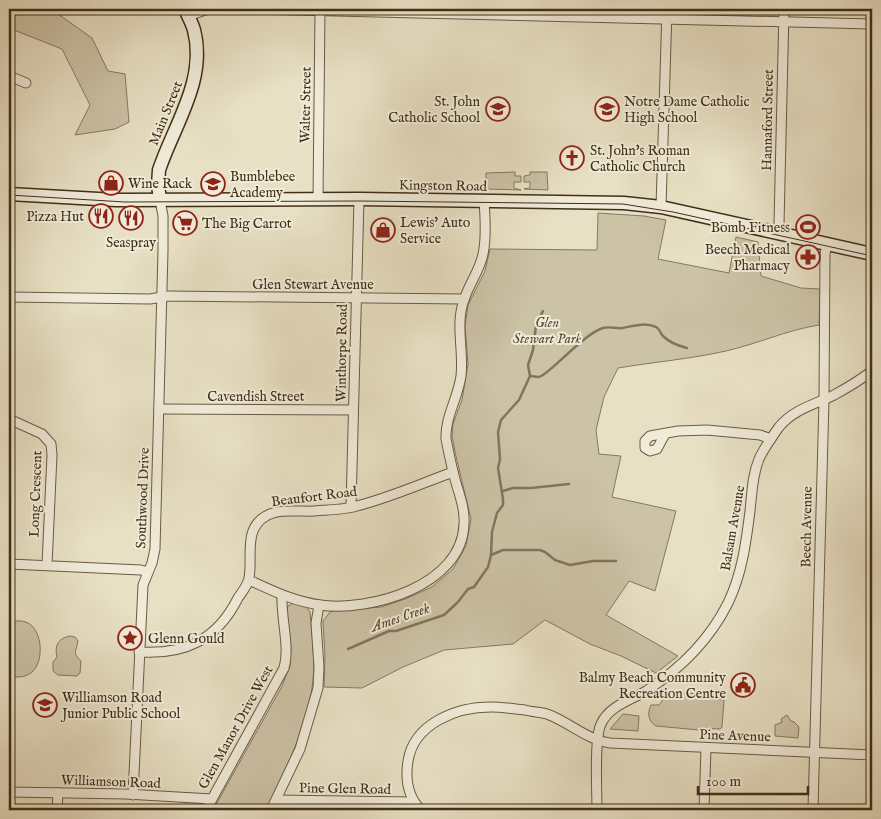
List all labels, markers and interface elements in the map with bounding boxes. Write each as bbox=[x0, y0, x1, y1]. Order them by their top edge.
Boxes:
street label: Walter Street bbox=[296, 66, 316, 143]
street label: Hannaford Street bbox=[758, 69, 778, 171]
street label: Main Street bbox=[145, 78, 187, 148]
place label: St. John Catholic School bbox=[388, 93, 481, 127]
place label: Notre Dame Catholic High School bbox=[624, 93, 750, 127]
school or university icon: St. John Catholic School bbox=[485, 96, 511, 122]
school or university icon: Notre Dame Catholic High School bbox=[594, 96, 620, 122]
place label: St. John's Roman Catholic Church bbox=[590, 142, 690, 176]
church icon: St. John's Roman Catholic Church bbox=[559, 145, 585, 171]
place label: Bumblebee Academy bbox=[229, 168, 296, 202]
shop icon: Wine Rack bbox=[98, 170, 124, 196]
school or university icon: Bumblebee Academy bbox=[200, 171, 226, 197]
place label: Wine Rack bbox=[128, 175, 193, 193]
street label: Kingston Road bbox=[399, 176, 488, 196]
restaurant icon: Pizza Hut bbox=[88, 203, 114, 229]
restaurant icon: Seaspray bbox=[118, 205, 144, 231]
place label: Pizza Hut bbox=[26, 208, 84, 226]
supermarket icon: The Big Carrot bbox=[172, 210, 198, 236]
place label: Lewis' Auto Service bbox=[400, 214, 471, 248]
sports icon: Bomb Fitness bbox=[795, 214, 821, 240]
place label: The Big Carrot bbox=[202, 215, 292, 233]
shop icon: Lewis' Auto Service bbox=[370, 217, 396, 243]
place label: Bomb Fitness bbox=[711, 219, 790, 237]
place label: Seaspray bbox=[106, 234, 156, 252]
place label: Beech Medical Pharmacy bbox=[705, 241, 790, 275]
pharmacy icon: Beech Medical Pharmacy bbox=[795, 244, 821, 270]
street label: Glen Stewart Avenue bbox=[252, 276, 374, 294]
street label: Winthorpe Road bbox=[332, 303, 352, 402]
park label: Glen Stewart Park bbox=[513, 314, 582, 348]
street label: Cavendish Street bbox=[207, 388, 305, 406]
street label: Southwood Drive bbox=[132, 447, 154, 549]
street label: Long Crescent bbox=[25, 450, 47, 538]
street label: Beaufort Road bbox=[270, 483, 358, 511]
street label: Balsam Avenue bbox=[717, 483, 749, 572]
street label: Beech Avenue bbox=[797, 486, 817, 568]
water label: Ames Creek bbox=[366, 599, 432, 637]
place icon: Glenn Gould bbox=[117, 625, 143, 651]
place label: Glenn Gould bbox=[148, 630, 225, 648]
street label: Glen Manor Drive West bbox=[194, 662, 277, 792]
place label: Balmy Beach Community Recreation Centre bbox=[579, 669, 727, 703]
public building icon: Balmy Beach Community Recreation Centre bbox=[730, 672, 756, 698]
place label: Williamson Road Junior Public School bbox=[60, 689, 180, 723]
school or university icon: Williamson Road Junior Public School bbox=[32, 692, 58, 718]
street label: Pine Avenue bbox=[699, 726, 772, 746]
scale bar bbox=[698, 764, 808, 796]
street label: Williamson Road bbox=[61, 771, 162, 793]
text: 100 m bbox=[706, 772, 742, 791]
street label: Pine Glen Road bbox=[299, 779, 392, 799]

